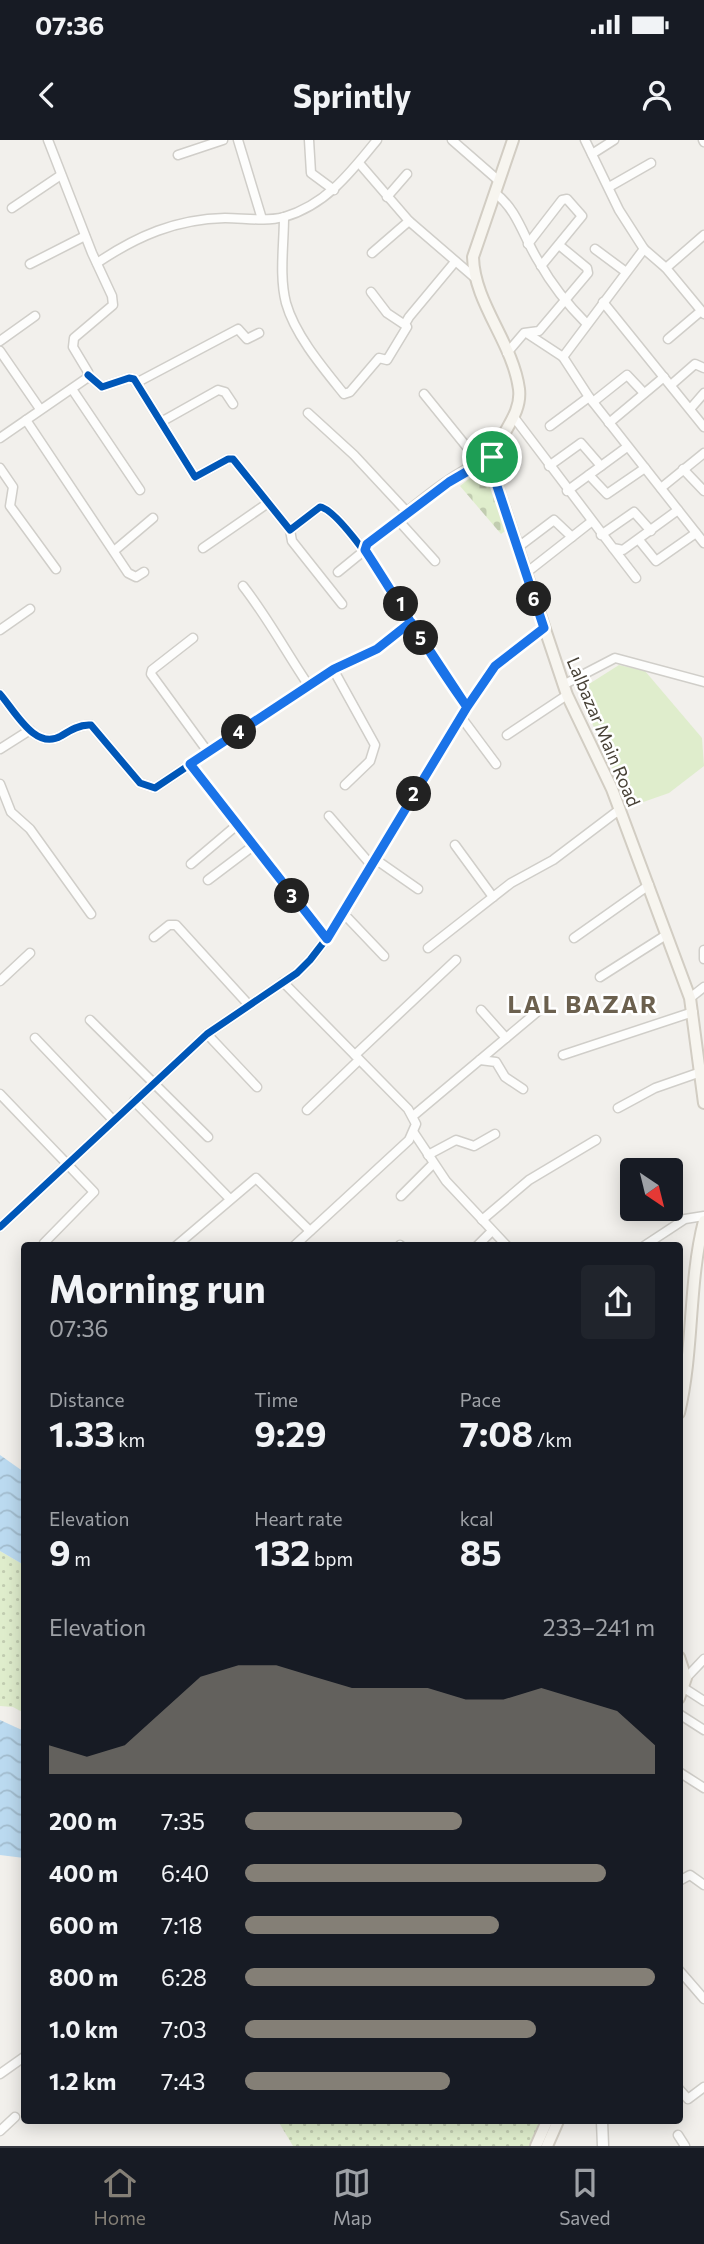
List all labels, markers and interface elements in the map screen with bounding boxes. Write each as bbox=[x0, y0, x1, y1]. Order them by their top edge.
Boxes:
text: 07:36 bbox=[35, 9, 104, 40]
text: Sprintly bbox=[293, 75, 411, 115]
icon: back bbox=[28, 76, 66, 114]
icon: person bbox=[638, 76, 676, 114]
pin bbox=[462, 427, 522, 487]
icon: arrive bbox=[473, 438, 511, 476]
pin: 6 bbox=[516, 582, 552, 616]
pin: 1 bbox=[384, 587, 418, 622]
text: 6 bbox=[528, 587, 539, 610]
text: 1 bbox=[396, 592, 405, 615]
pin: 5 bbox=[404, 620, 438, 656]
text: 5 bbox=[415, 626, 426, 649]
street label: Lalbazar Main Road bbox=[562, 654, 645, 810]
pin: 4 bbox=[222, 714, 256, 750]
text: 4 bbox=[233, 720, 244, 743]
pin: 2 bbox=[396, 776, 432, 812]
text: 2 bbox=[408, 782, 419, 805]
pin: 3 bbox=[274, 878, 310, 914]
text: 3 bbox=[286, 884, 297, 907]
district label: LAL BAZAR bbox=[507, 989, 659, 1018]
north arrow bbox=[620, 1158, 682, 1222]
map controls bbox=[620, 1158, 683, 1221]
text: Morning run bbox=[49, 1264, 266, 1311]
button: share bbox=[581, 1265, 655, 1339]
text: 07:36 bbox=[49, 1314, 109, 1342]
text: Distance bbox=[49, 1388, 125, 1411]
text: Time bbox=[254, 1388, 298, 1411]
text: Pace bbox=[460, 1388, 501, 1411]
text: 1.33 bbox=[49, 1411, 115, 1454]
text: 9:29 bbox=[254, 1411, 326, 1454]
text: 7:08 bbox=[460, 1411, 533, 1454]
text: km bbox=[115, 1428, 145, 1451]
text: /km bbox=[533, 1428, 572, 1451]
text: Elevation bbox=[49, 1507, 129, 1530]
text: Heart rate bbox=[254, 1507, 343, 1530]
text: kcal bbox=[460, 1507, 494, 1530]
text: 9 bbox=[49, 1530, 71, 1573]
text: 132 bbox=[254, 1530, 310, 1573]
text: 85 bbox=[460, 1530, 502, 1573]
text: m bbox=[71, 1547, 91, 1570]
text: bpm bbox=[310, 1547, 353, 1570]
text: Elevation bbox=[49, 1613, 146, 1641]
text: 233–241 m bbox=[543, 1613, 655, 1641]
text: 200 m bbox=[49, 1807, 117, 1835]
text: 7:35 bbox=[161, 1807, 205, 1835]
text: 400 m bbox=[49, 1859, 118, 1887]
text: 6:40 bbox=[161, 1859, 209, 1887]
text: 600 m bbox=[49, 1911, 118, 1939]
text: 7:18 bbox=[161, 1911, 202, 1939]
text: 800 m bbox=[49, 1963, 118, 1991]
text: 6:28 bbox=[161, 1963, 207, 1991]
text: 1.0 km bbox=[49, 2015, 118, 2043]
text: 7:03 bbox=[161, 2015, 207, 2043]
text: 1.2 km bbox=[49, 2067, 116, 2095]
text: 7:43 bbox=[161, 2067, 206, 2095]
tab: Home bbox=[94, 2164, 146, 2229]
tab: Map bbox=[333, 2164, 372, 2229]
tab: Saved bbox=[559, 2164, 610, 2229]

